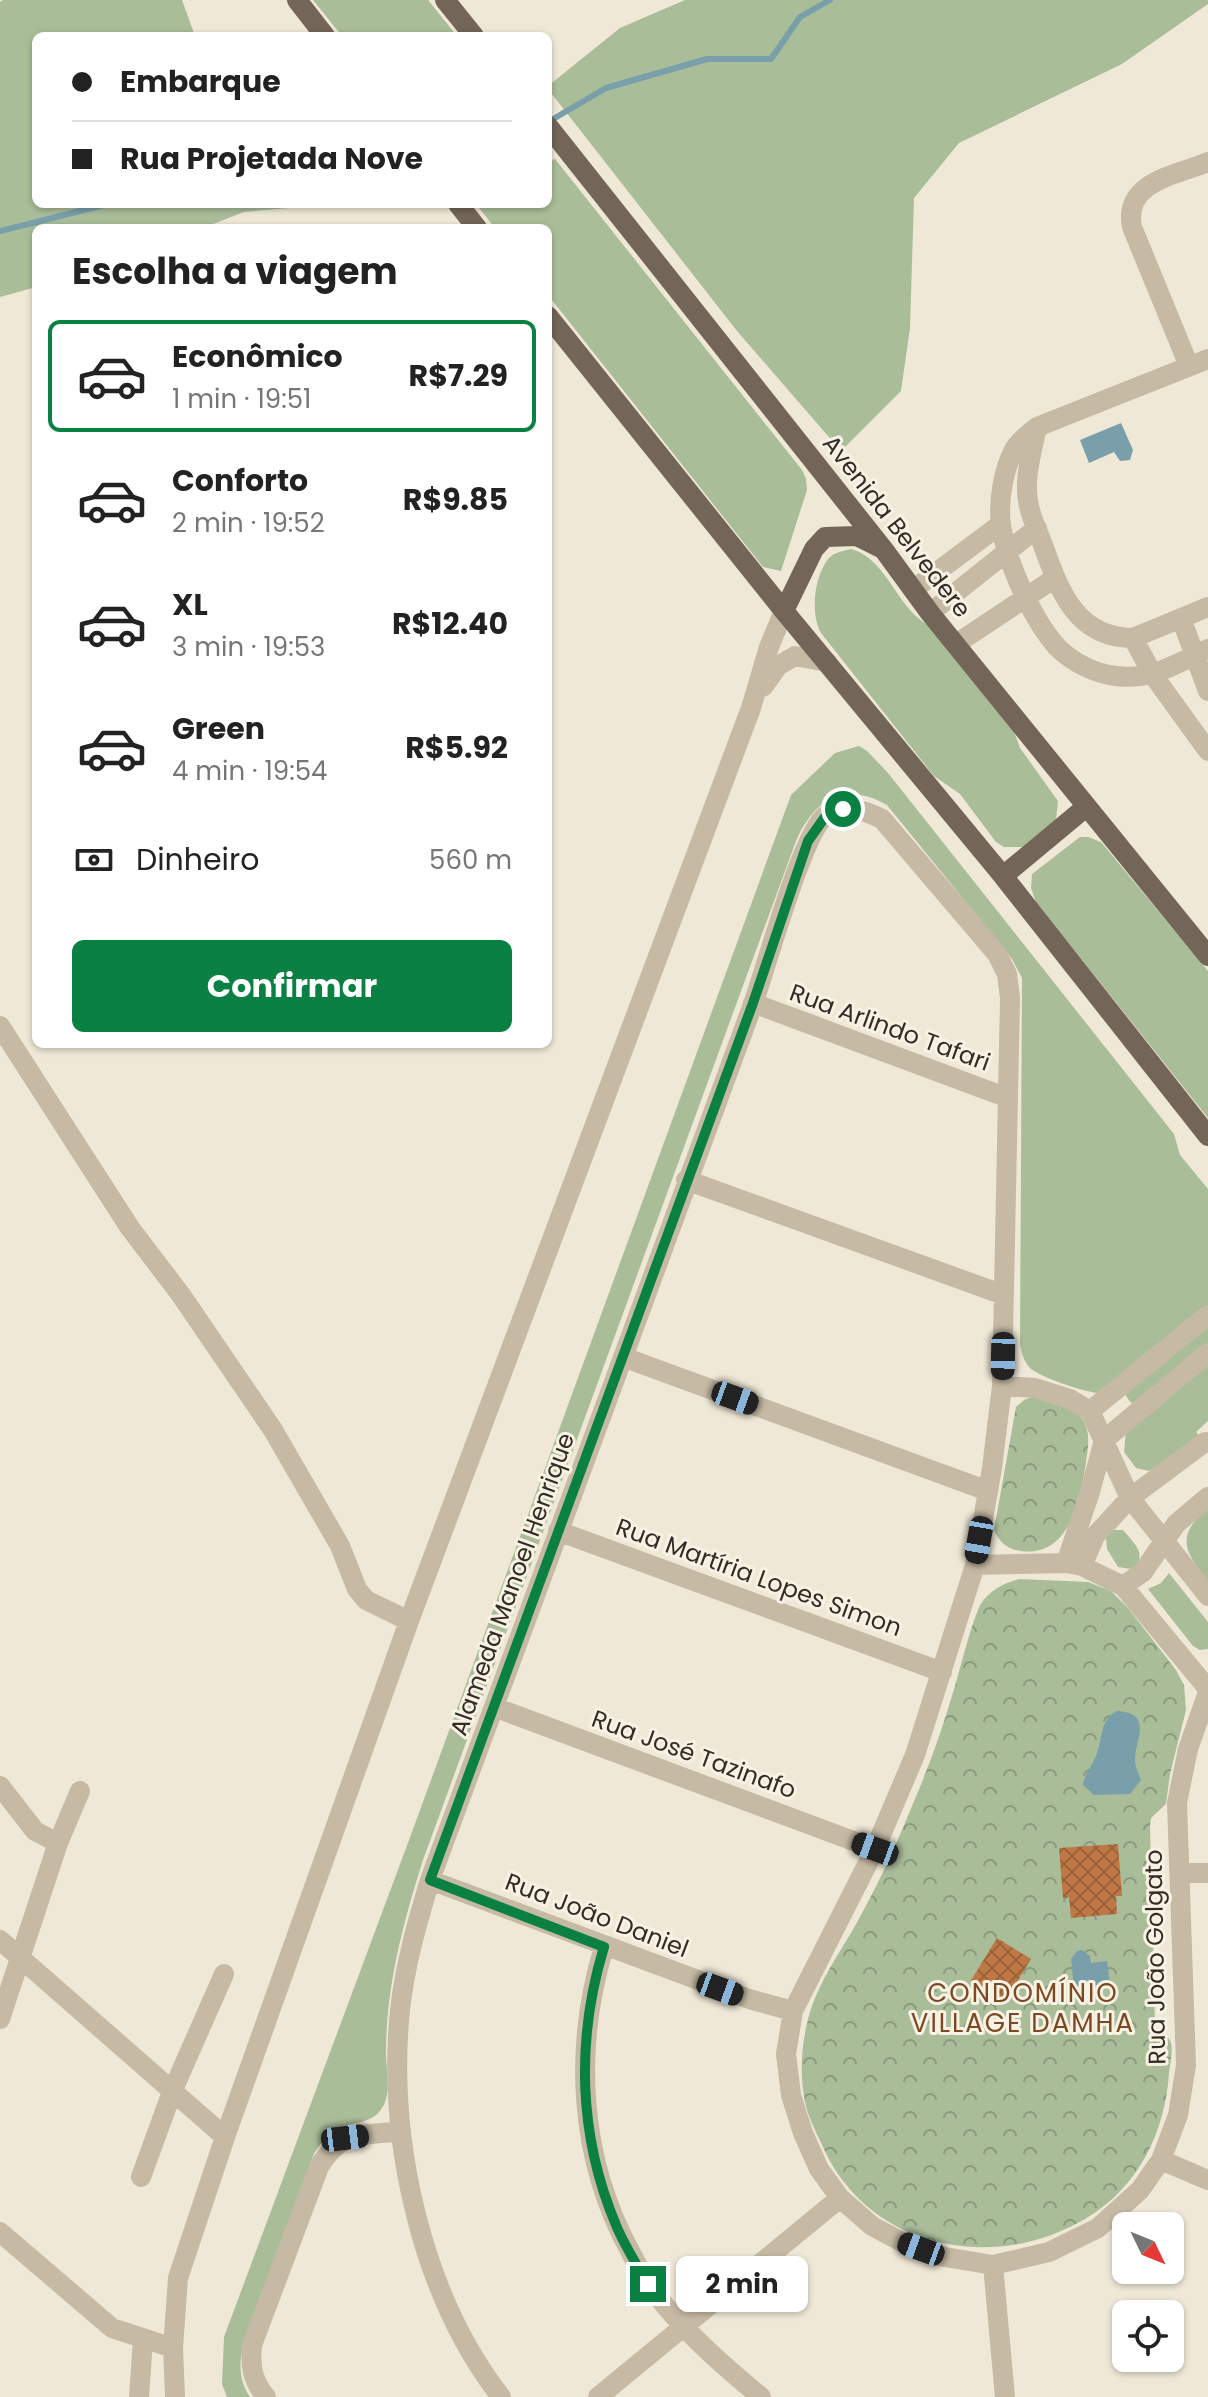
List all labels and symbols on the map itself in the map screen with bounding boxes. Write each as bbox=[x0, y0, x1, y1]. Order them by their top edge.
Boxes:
street label: Avenida Belvedere bbox=[815, 428, 979, 624]
route start bbox=[825, 791, 861, 827]
street label: Rua Arlindo Tafari bbox=[785, 975, 995, 1079]
car bbox=[991, 1332, 1015, 1380]
car bbox=[708, 1379, 762, 1417]
street label: Alameda Manoel Henrique bbox=[442, 1428, 582, 1740]
street label: Rua Martíria Lopes Simon bbox=[612, 1510, 906, 1644]
car bbox=[963, 1514, 995, 1566]
street label: Rua José Tazinafo bbox=[587, 1702, 801, 1806]
car bbox=[848, 1830, 902, 1868]
street label: Rua João Golgato bbox=[1137, 1849, 1173, 2065]
street label: Rua João Daniel bbox=[501, 1865, 693, 1965]
car bbox=[693, 1970, 747, 2008]
district label: CONDOMÍNIO VILLAGE DAMHA bbox=[911, 1975, 1135, 2041]
car bbox=[320, 2123, 370, 2153]
north arrow bbox=[1112, 2212, 1184, 2284]
car bbox=[894, 2230, 948, 2268]
callout: 2 min bbox=[676, 2256, 808, 2312]
route end bbox=[630, 2266, 666, 2302]

